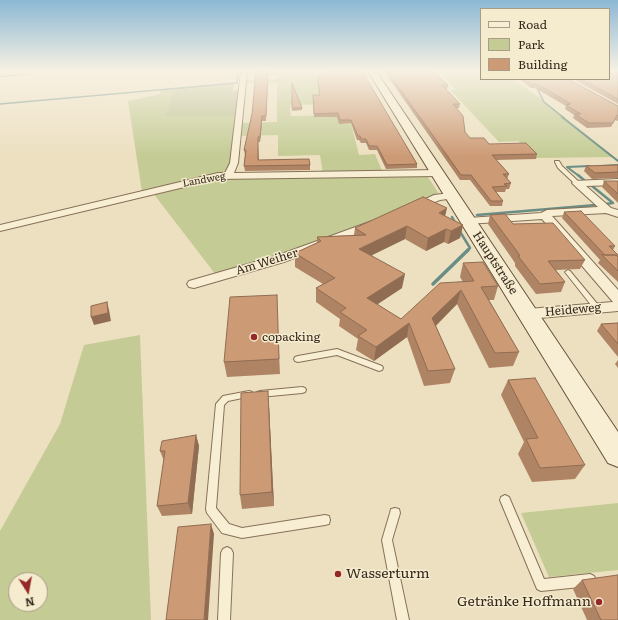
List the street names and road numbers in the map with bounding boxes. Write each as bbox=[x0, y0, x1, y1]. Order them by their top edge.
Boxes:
street label: Landweg bbox=[182, 170, 226, 190]
street label: Hauptstraße bbox=[469, 229, 521, 297]
street label: Am Weiher bbox=[234, 246, 300, 278]
street label: Heideweg bbox=[544, 300, 602, 320]

